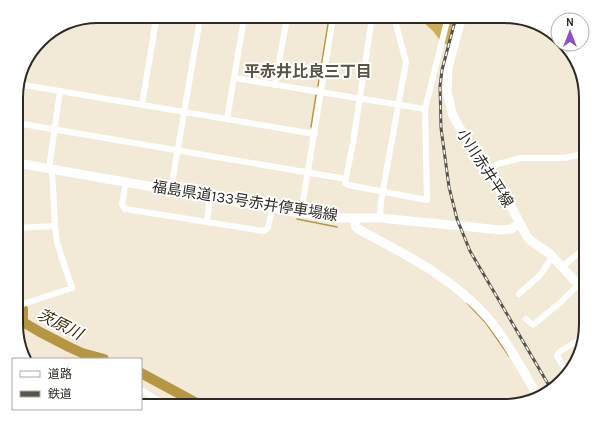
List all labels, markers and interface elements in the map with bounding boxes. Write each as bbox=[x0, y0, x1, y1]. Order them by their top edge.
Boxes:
north arrow bbox=[550, 12, 590, 52]
text: N bbox=[566, 16, 574, 29]
district label: 平赤井比良三丁目 bbox=[244, 62, 372, 81]
street label: 小川赤井平線 bbox=[453, 125, 517, 211]
street label: 福島県道133号赤井停車場線 bbox=[151, 177, 339, 225]
water label: 茨原川 bbox=[34, 305, 87, 344]
legend bbox=[12, 358, 142, 410]
text: 道路 bbox=[48, 367, 72, 381]
text: 鉄道 bbox=[48, 387, 72, 401]

